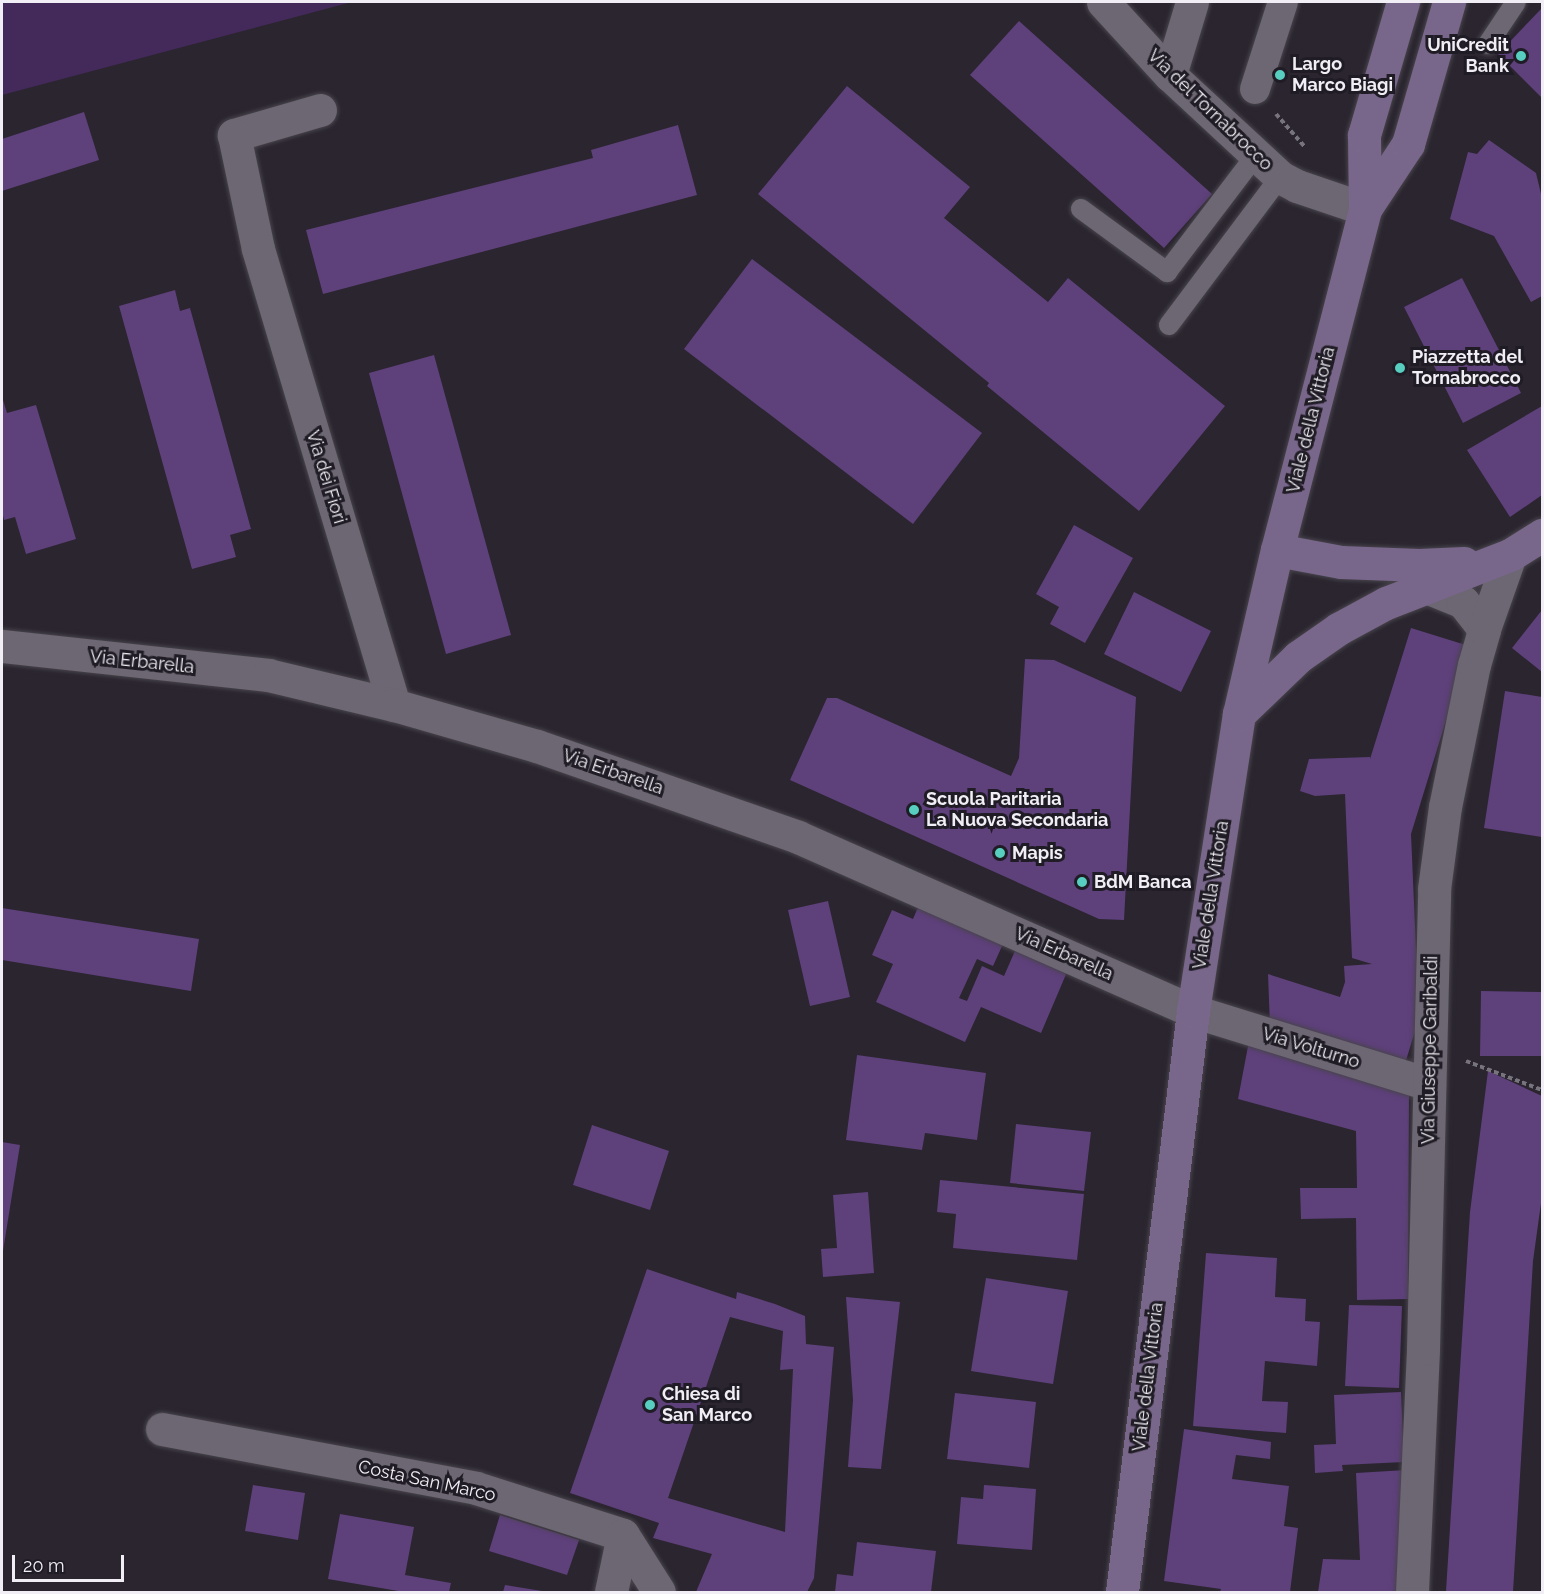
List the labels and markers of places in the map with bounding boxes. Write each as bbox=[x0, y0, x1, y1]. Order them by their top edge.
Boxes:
place label: UniCredit Bank bbox=[1427, 35, 1509, 78]
marker: UniCredit Bank bbox=[1514, 49, 1528, 63]
place label: Largo Marco Biagi bbox=[1292, 54, 1393, 97]
marker: Largo Marco Biagi bbox=[1273, 68, 1287, 82]
place label: Piazzetta del Tornabrocco bbox=[1412, 347, 1523, 389]
marker: Piazzetta del Tornabrocco bbox=[1393, 361, 1407, 375]
place label: Scuola Paritaria La Nuova Secondaria bbox=[926, 789, 1108, 832]
marker: Scuola Paritaria La Nuova Secondaria bbox=[907, 803, 921, 817]
place label: Mapis bbox=[1012, 842, 1063, 864]
marker: Mapis bbox=[993, 846, 1007, 860]
place label: BdM Banca bbox=[1094, 871, 1192, 893]
marker: BdM Banca bbox=[1075, 875, 1089, 889]
place label: Chiesa di San Marco bbox=[662, 1384, 752, 1426]
marker: Chiesa di San Marco bbox=[643, 1398, 657, 1412]

